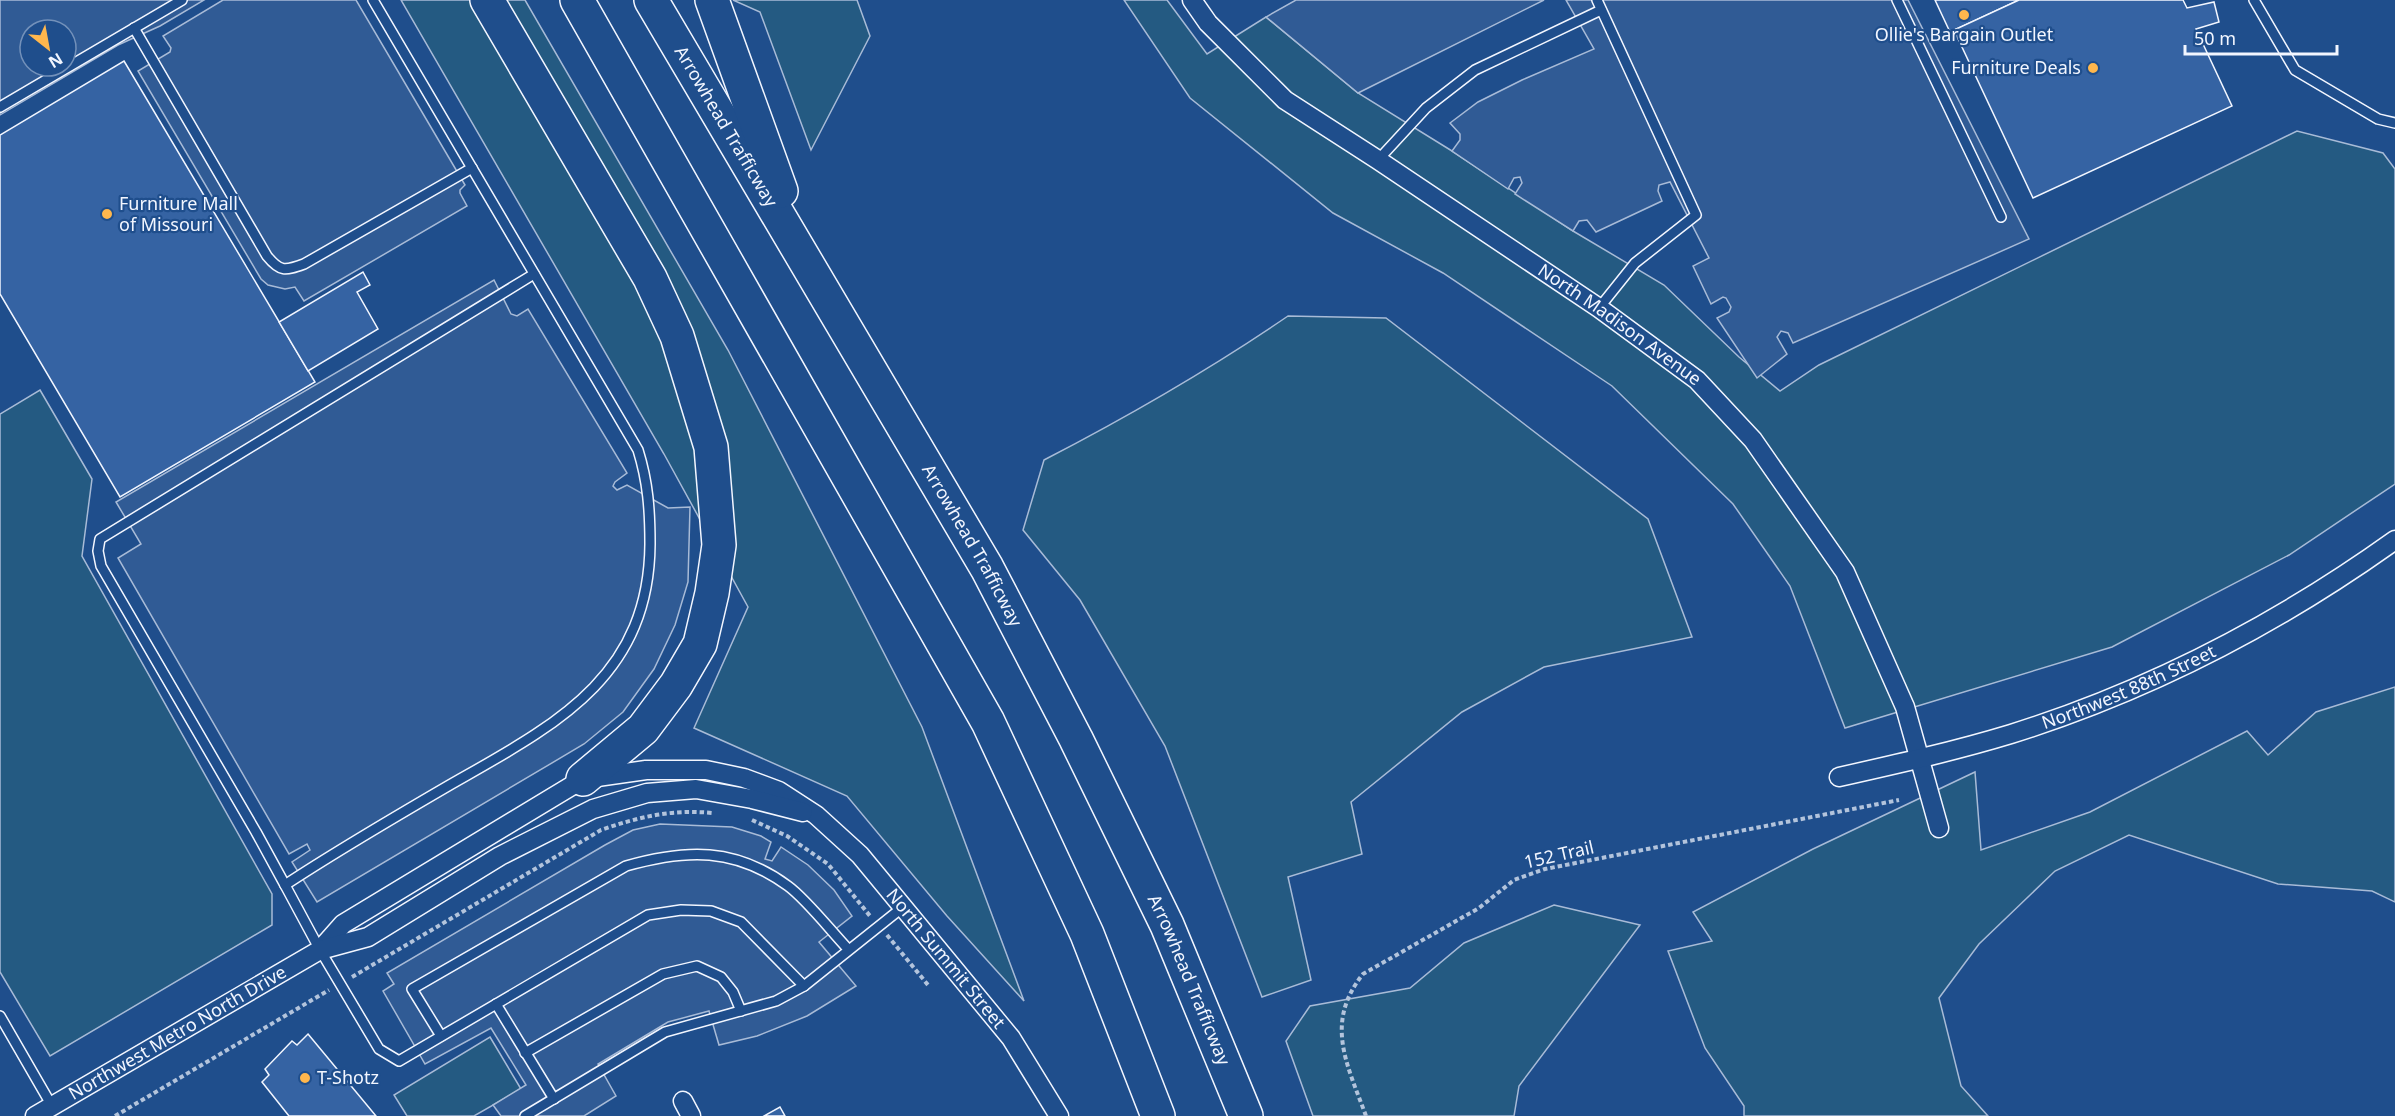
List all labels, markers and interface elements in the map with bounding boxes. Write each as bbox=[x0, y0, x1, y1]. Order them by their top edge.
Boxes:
marker: Ollie's Bargain Outlet bbox=[1957, 8, 1971, 22]
north arrow bbox=[18, 18, 78, 78]
scale bar bbox=[2185, 18, 2336, 56]
place label: Ollie's Bargain Outlet bbox=[1875, 22, 2054, 46]
text: 50 m bbox=[2194, 26, 2236, 50]
street label: Arrowhead Trafficway bbox=[670, 41, 784, 212]
text: N bbox=[44, 48, 67, 74]
place label: Furniture Deals bbox=[1951, 55, 2081, 79]
marker: Furniture Deals bbox=[2086, 61, 2100, 75]
place label: Furniture Mall of Missouri bbox=[119, 191, 238, 236]
marker: Furniture Mall of Missouri bbox=[100, 207, 114, 221]
street label: North Madison Avenue bbox=[1534, 258, 1707, 390]
street label: Arrowhead Trafficway bbox=[917, 459, 1029, 631]
street label: Northwest 88th Street bbox=[2038, 638, 2220, 734]
street label: 152 Trail bbox=[1521, 834, 1596, 874]
street label: North Summit Street bbox=[881, 883, 1012, 1034]
street label: Arrowhead Trafficway bbox=[1143, 890, 1237, 1069]
street label: Northwest Metro North Drive bbox=[64, 959, 290, 1105]
place label: T-Shotz bbox=[317, 1065, 379, 1089]
marker: T-Shotz bbox=[298, 1071, 312, 1085]

